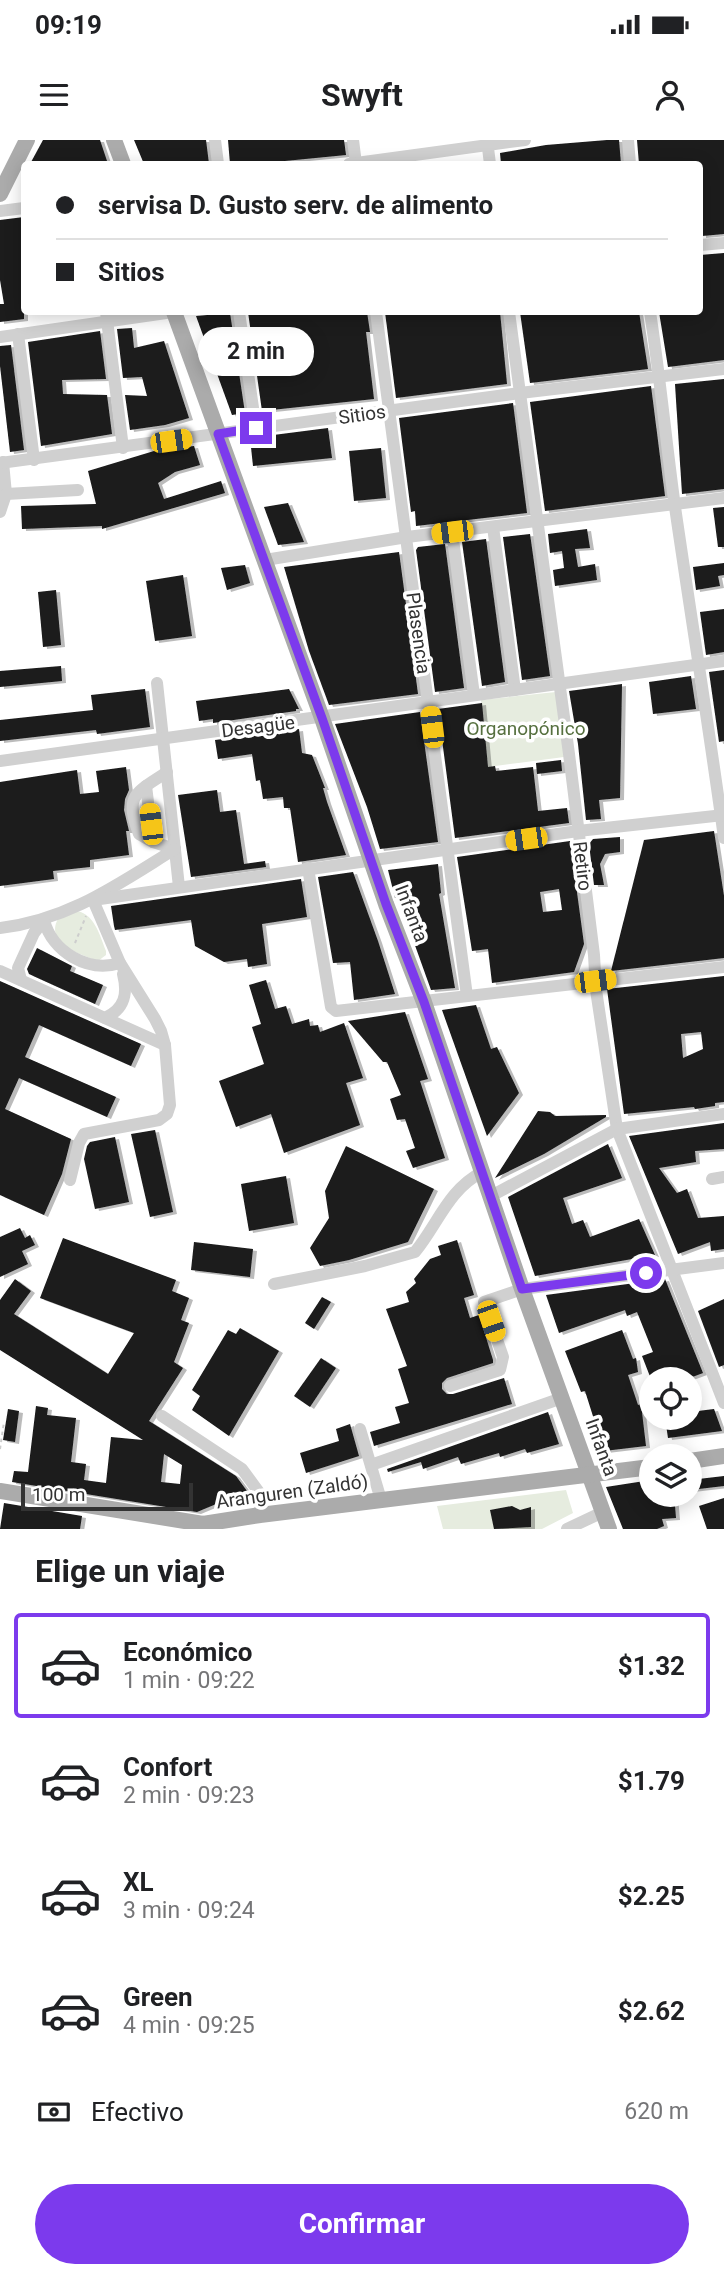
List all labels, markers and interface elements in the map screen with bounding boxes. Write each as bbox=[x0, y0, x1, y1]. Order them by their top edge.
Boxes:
text: 09:19 bbox=[35, 10, 102, 40]
icon: menu bbox=[35, 76, 73, 114]
text: Swyft bbox=[321, 76, 403, 114]
icon: person bbox=[651, 76, 689, 114]
text: servisa D. Gusto serv. de alimento bbox=[98, 190, 493, 220]
text: Sitios bbox=[98, 257, 165, 287]
callout: 2 min bbox=[198, 327, 314, 376]
text: 2 min bbox=[227, 338, 285, 365]
street label: Sitios bbox=[337, 400, 387, 429]
route end bbox=[240, 412, 272, 444]
car bbox=[149, 428, 194, 454]
car bbox=[430, 519, 475, 545]
street label: Plasencia bbox=[401, 591, 436, 675]
car bbox=[420, 705, 445, 749]
street label: Desagüe bbox=[220, 711, 296, 742]
park label: Organopónico bbox=[466, 717, 586, 740]
car bbox=[139, 802, 164, 846]
car bbox=[504, 826, 549, 852]
street label: Retiro bbox=[568, 840, 597, 892]
street label: Infanta bbox=[390, 881, 433, 945]
car bbox=[573, 968, 618, 994]
route start bbox=[630, 1257, 662, 1289]
car bbox=[475, 1298, 508, 1344]
map controls bbox=[639, 1367, 702, 1507]
button: locate bbox=[639, 1367, 702, 1430]
street label: Infanta bbox=[581, 1415, 623, 1479]
button: layers bbox=[639, 1444, 702, 1507]
street label: Aranguren (Zaldó) bbox=[215, 1469, 369, 1514]
scale bar bbox=[21, 1480, 192, 1512]
text: 100 m bbox=[32, 1483, 85, 1506]
text: Elige un viaje bbox=[35, 1552, 225, 1590]
icon: car bbox=[39, 1634, 102, 1697]
text: Económico bbox=[123, 1637, 252, 1667]
text: $1.32 bbox=[618, 1651, 685, 1681]
text: 1 min · 09:22 bbox=[123, 1667, 255, 1694]
icon: car bbox=[39, 1749, 102, 1812]
text: Confort bbox=[123, 1752, 212, 1782]
text: $1.79 bbox=[618, 1766, 685, 1796]
text: 2 min · 09:23 bbox=[123, 1782, 255, 1809]
icon: car bbox=[39, 1864, 102, 1927]
text: XL bbox=[123, 1867, 154, 1897]
text: $2.25 bbox=[618, 1881, 685, 1911]
text: 3 min · 09:24 bbox=[123, 1897, 255, 1924]
icon: car bbox=[39, 1979, 102, 2042]
text: Green bbox=[123, 1982, 193, 2012]
text: $2.62 bbox=[618, 1996, 685, 2026]
text: 4 min · 09:25 bbox=[123, 2012, 255, 2039]
icon: cash bbox=[35, 2093, 73, 2131]
text: Efectivo bbox=[91, 2097, 184, 2127]
text: 620 m bbox=[624, 2098, 689, 2125]
button: Confirmar bbox=[35, 2184, 689, 2264]

